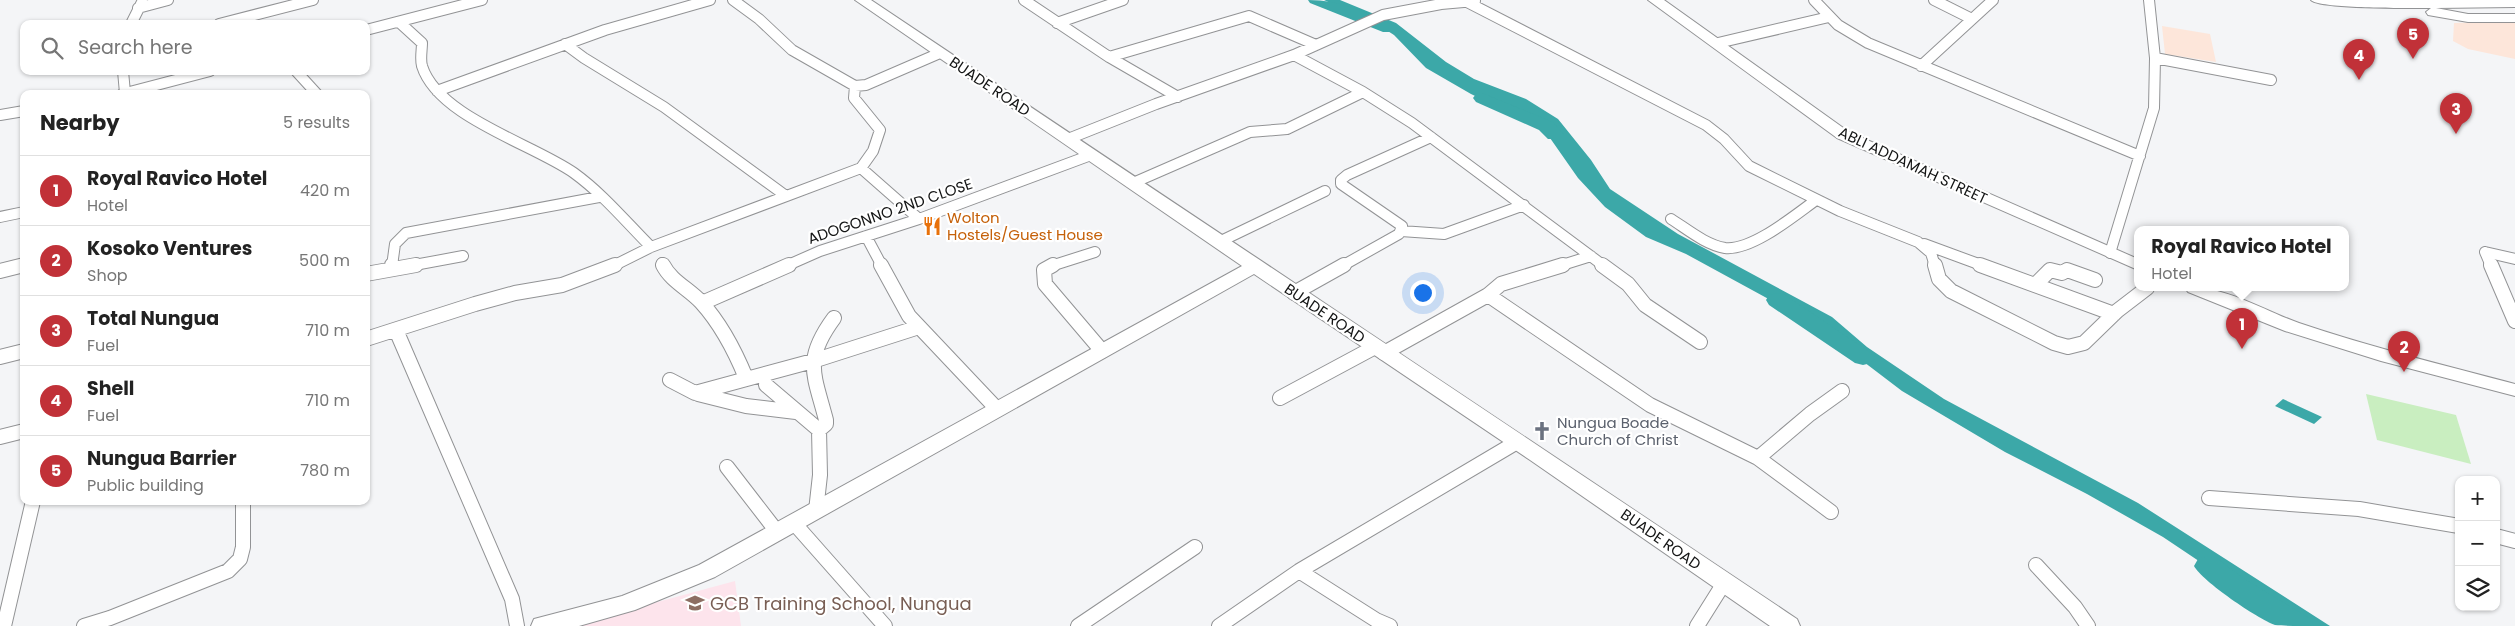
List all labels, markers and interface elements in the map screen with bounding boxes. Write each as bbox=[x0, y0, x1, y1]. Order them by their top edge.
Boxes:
pin: 5 bbox=[2397, 18, 2429, 59]
search box bbox=[20, 20, 370, 75]
icon: search bbox=[38, 34, 66, 62]
text: Search here bbox=[78, 34, 192, 61]
pin: 4 bbox=[2343, 39, 2375, 80]
street label: BUADE ROAD bbox=[945, 51, 1035, 121]
pin: 3 bbox=[2440, 93, 2472, 134]
text: Nearby bbox=[40, 108, 120, 137]
text: 5 results bbox=[283, 111, 350, 134]
street label: ABLI ADDAMAH STREET bbox=[1835, 121, 1991, 209]
text: Royal Ravico Hotel bbox=[87, 165, 267, 192]
street label: ADOGONNO 2ND CLOSE bbox=[805, 173, 975, 249]
text: 1 bbox=[53, 179, 59, 202]
text: 420 m bbox=[300, 179, 350, 202]
text: Hotel bbox=[87, 194, 128, 217]
place label: Wolton Hostels/Guest House bbox=[947, 207, 1103, 245]
restaurant icon: Wolton Hostels/Guest House bbox=[921, 215, 943, 237]
popup bbox=[2134, 226, 2349, 291]
text: Royal Ravico Hotel bbox=[2151, 233, 2332, 260]
text: Kosoko Ventures bbox=[87, 235, 252, 262]
text: 2 bbox=[51, 249, 61, 272]
text: 500 m bbox=[299, 249, 350, 272]
text: Hotel bbox=[2151, 262, 2192, 285]
text: Shop bbox=[87, 264, 128, 287]
street label: BUADE ROAD bbox=[1280, 278, 1370, 348]
your location bbox=[1410, 280, 1436, 306]
text: Total Nungua bbox=[87, 305, 219, 332]
pin: 1 bbox=[2226, 308, 2258, 349]
text: 3 bbox=[51, 319, 61, 342]
text: 710 m bbox=[305, 319, 350, 342]
pin: 2 bbox=[2388, 331, 2420, 372]
text: Fuel bbox=[87, 334, 119, 357]
text: Shell bbox=[87, 375, 134, 402]
text: 4 bbox=[51, 389, 61, 412]
text: 710 m bbox=[305, 389, 350, 412]
text: Fuel bbox=[87, 404, 119, 427]
place label: Nungua Boade Church of Christ bbox=[1557, 412, 1678, 450]
church icon: Nungua Boade Church of Christ bbox=[1531, 420, 1553, 442]
text: Nungua Barrier bbox=[87, 445, 237, 472]
text: 5 bbox=[51, 459, 61, 482]
text: 780 m bbox=[300, 459, 350, 482]
text: Public building bbox=[87, 474, 204, 497]
map controls bbox=[2455, 476, 2500, 611]
button: + bbox=[2455, 476, 2500, 521]
street label: BUADE ROAD bbox=[1617, 504, 1705, 574]
button: − bbox=[2455, 521, 2500, 566]
button: layers bbox=[2455, 566, 2500, 611]
place label: GCB Training School, Nungua bbox=[710, 591, 972, 616]
school or university icon: GCB Training School, Nungua bbox=[684, 592, 706, 614]

